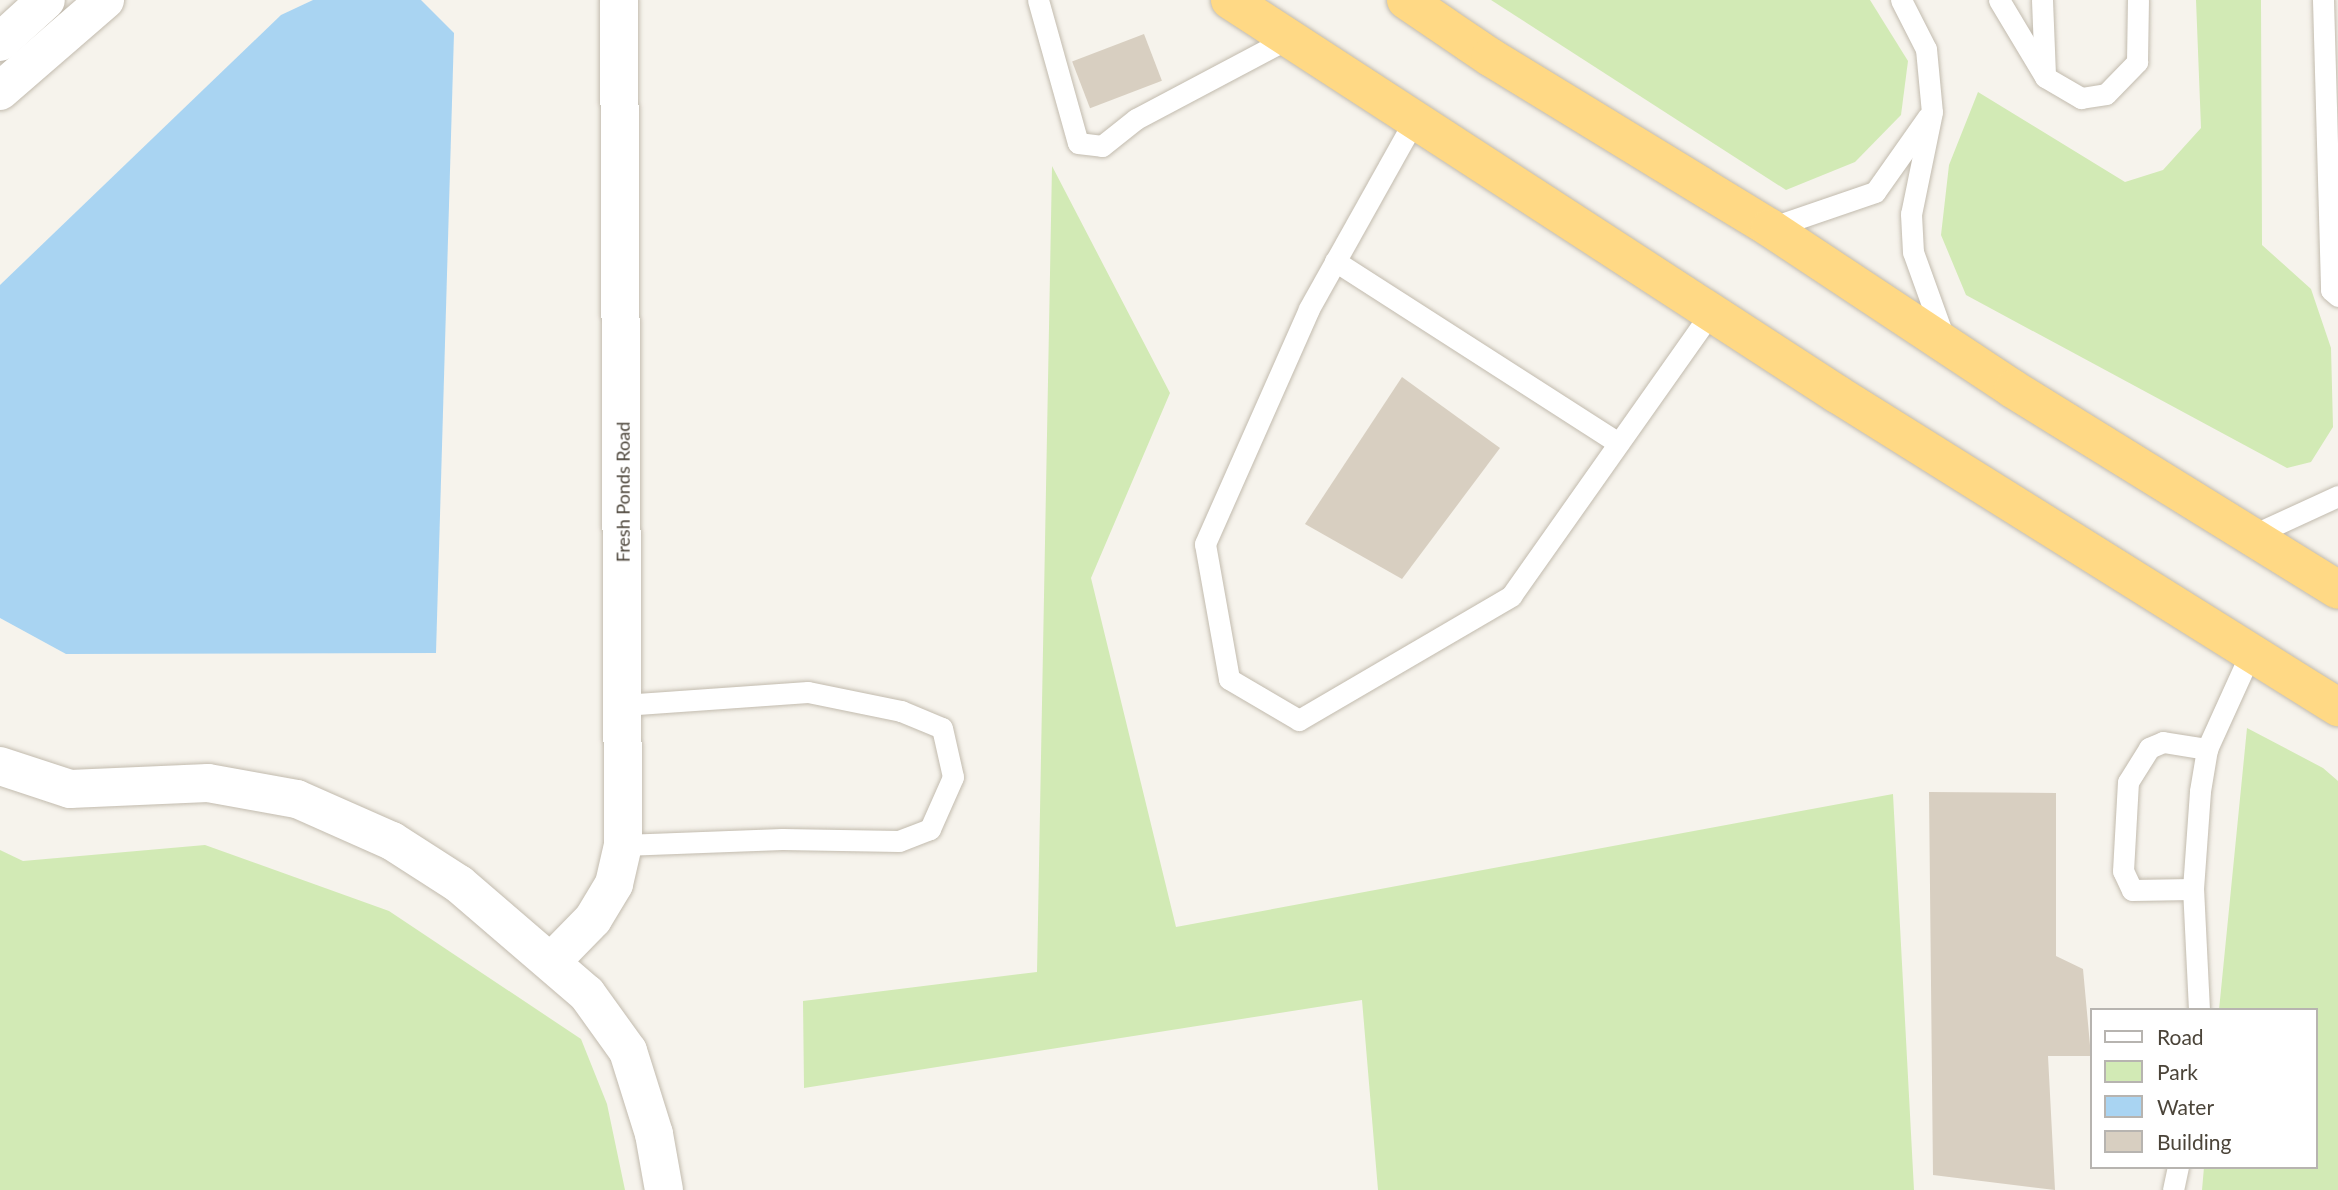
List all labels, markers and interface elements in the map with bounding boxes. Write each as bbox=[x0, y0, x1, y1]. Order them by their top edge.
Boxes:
street label: Fresh Ponds Road bbox=[612, 422, 634, 562]
legend bbox=[2090, 1008, 2317, 1169]
text: Road bbox=[2157, 1024, 2204, 1049]
text: Park bbox=[2157, 1059, 2198, 1084]
text: Water bbox=[2157, 1094, 2214, 1119]
text: Building bbox=[2157, 1129, 2232, 1154]

